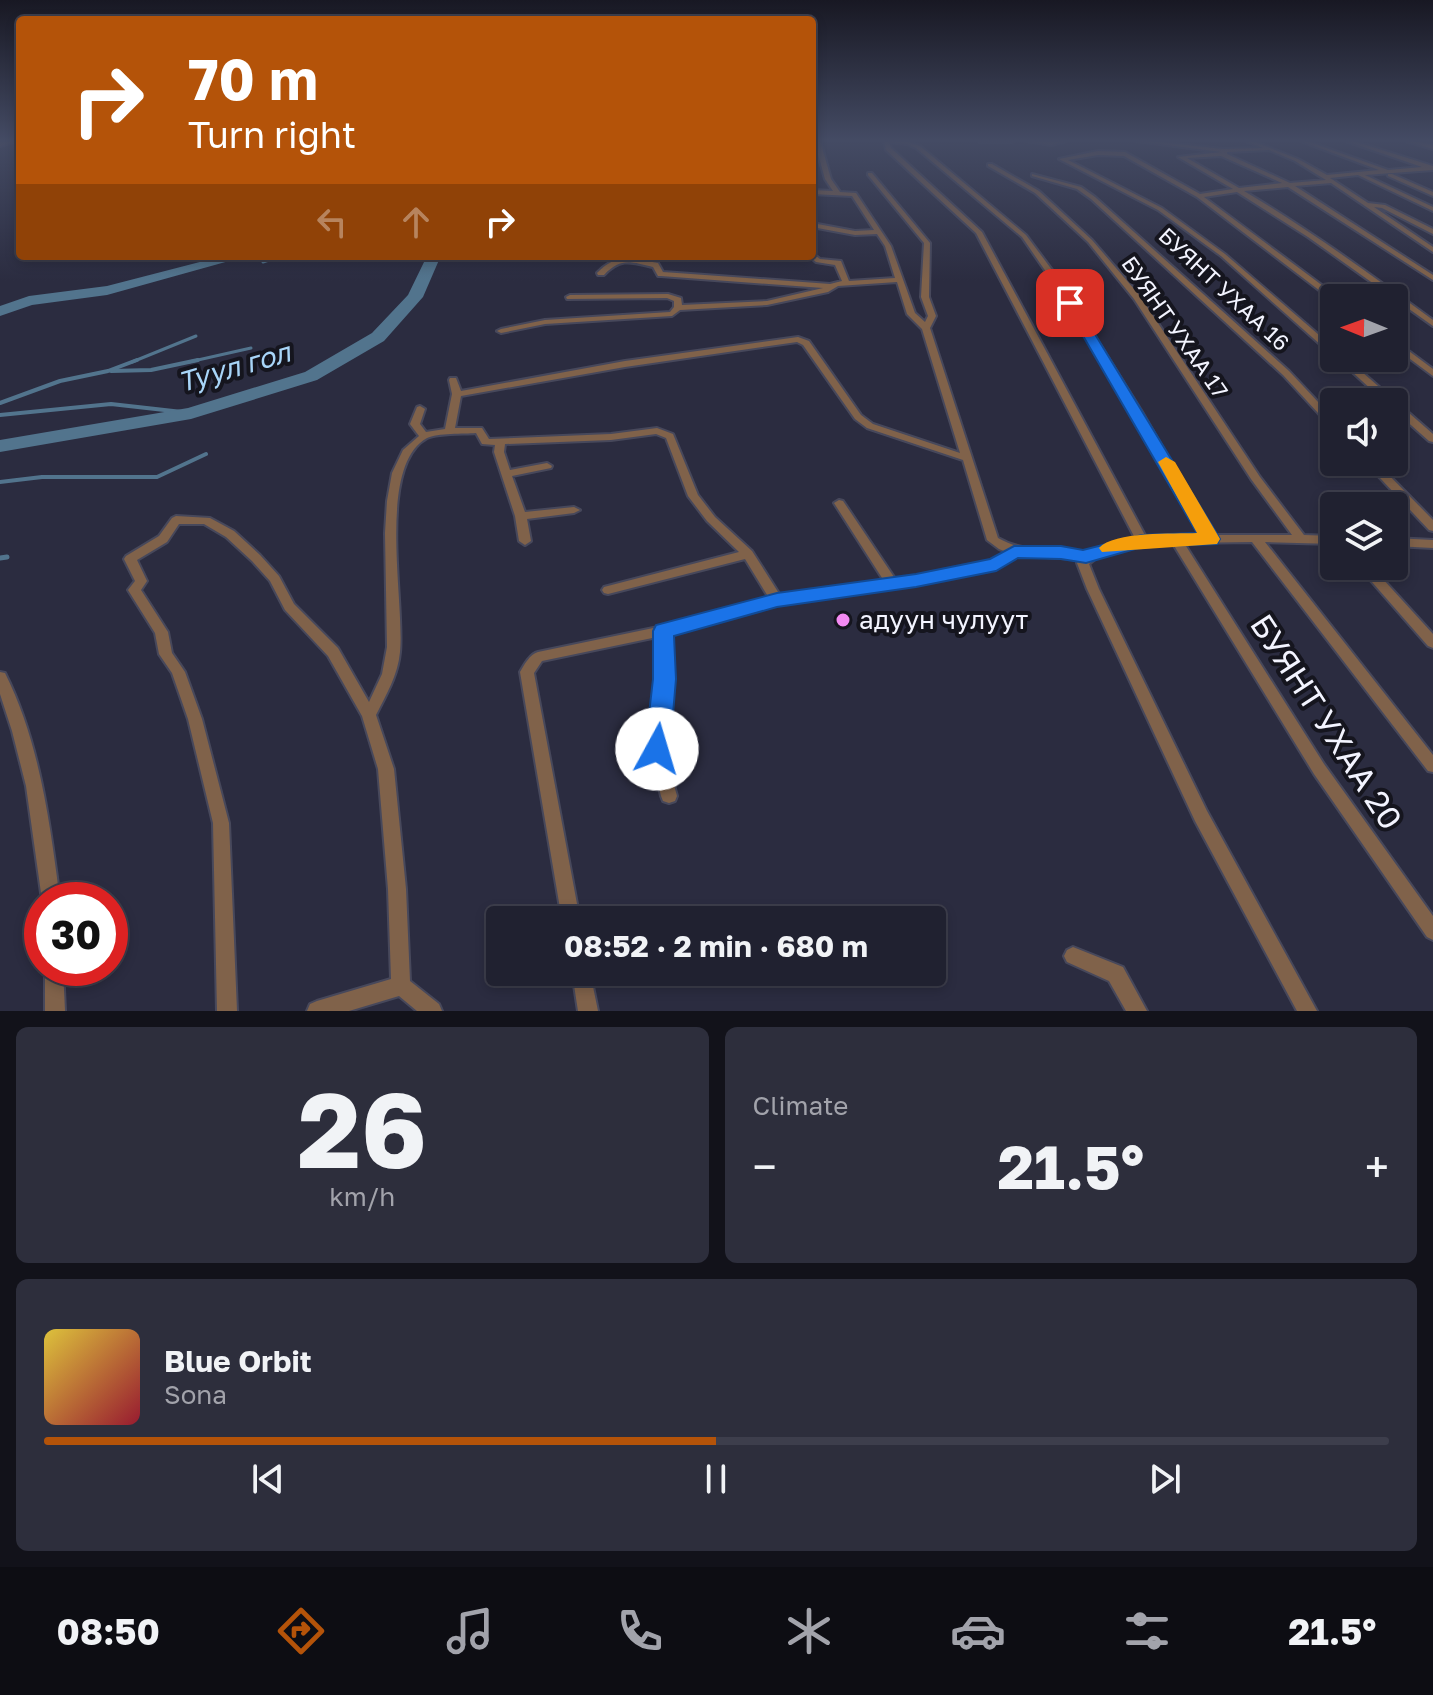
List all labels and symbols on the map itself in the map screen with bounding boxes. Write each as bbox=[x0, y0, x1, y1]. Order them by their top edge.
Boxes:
street label: БУЯНТ УХАА 16 bbox=[1154, 221, 1295, 356]
street label: БУЯНТ УХАА 17 bbox=[1116, 251, 1234, 403]
pin bbox=[1036, 269, 1104, 337]
north arrow bbox=[1320, 284, 1408, 372]
water label: Туул гол bbox=[174, 334, 296, 398]
place label: адуун чулуут bbox=[859, 604, 1029, 635]
street label: БУЯНТ УХАА 20 bbox=[1243, 607, 1410, 836]
marker: адуун чулуут bbox=[834, 611, 852, 629]
position arrow bbox=[615, 707, 699, 791]
speed limit sign: 30 bbox=[24, 882, 128, 986]

